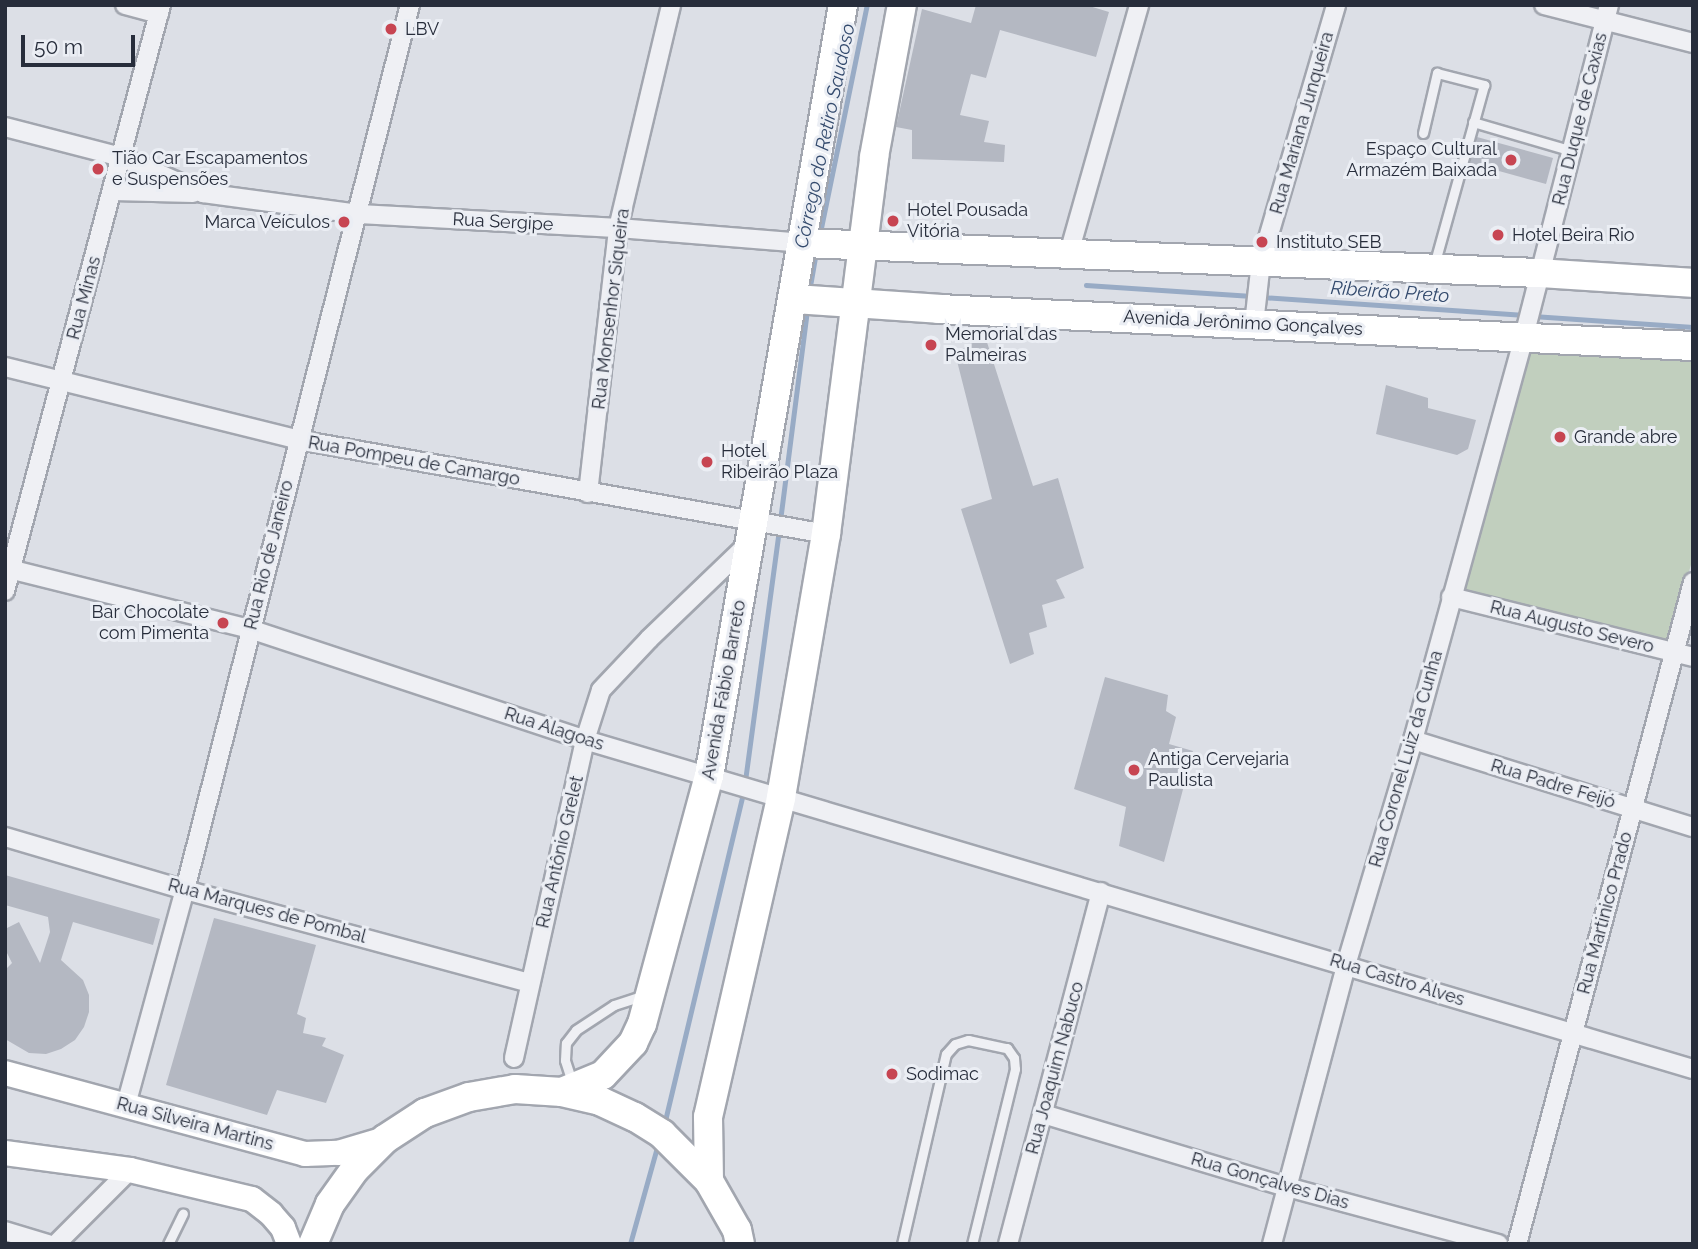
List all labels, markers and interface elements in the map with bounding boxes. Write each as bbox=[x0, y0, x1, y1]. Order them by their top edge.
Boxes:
place label: LBV bbox=[405, 18, 439, 40]
scale bar bbox=[24, 21, 138, 65]
marker: LBV bbox=[383, 21, 399, 37]
water label: Córrego do Retiro Saudoso bbox=[790, 22, 860, 250]
street label: Rua Mariana Junqueira bbox=[1266, 29, 1338, 217]
street label: Rua Duque de Caxias bbox=[1548, 30, 1612, 208]
text: 50 m bbox=[34, 34, 83, 59]
place label: Espaço Cultural Armazém Baixada bbox=[1346, 139, 1497, 182]
place label: Tião Car Escapamentos e Suspensões bbox=[112, 148, 308, 190]
marker: Espaço Cultural Armazém Baixada bbox=[1503, 152, 1519, 168]
marker: Tião Car Escapamentos e Suspensões bbox=[90, 161, 106, 177]
place label: Hotel Pousada Vitória bbox=[907, 200, 1029, 242]
street label: Rua Monsenhor Siqueira bbox=[588, 207, 634, 411]
street label: Rua Sergipe bbox=[452, 209, 554, 235]
place label: Marca Veículos bbox=[204, 211, 330, 233]
marker: Hotel Pousada Vitória bbox=[885, 213, 901, 229]
marker: Marca Veículos bbox=[336, 214, 352, 230]
place label: Hotel Beira Rio bbox=[1512, 224, 1635, 246]
marker: Hotel Beira Rio bbox=[1490, 227, 1506, 243]
place label: Instituto SEB bbox=[1276, 231, 1381, 253]
marker: Instituto SEB bbox=[1254, 234, 1270, 250]
street label: Rua Minas bbox=[63, 254, 105, 342]
water label: Ribeirão Preto bbox=[1330, 276, 1450, 308]
street label: Avenida Jerônimo Gonçalves bbox=[1122, 306, 1364, 340]
place label: Memorial das Palmeiras bbox=[945, 324, 1058, 366]
marker: Memorial das Palmeiras bbox=[923, 337, 939, 353]
place label: Grande abre bbox=[1574, 426, 1677, 448]
marker: Grande abre bbox=[1552, 429, 1568, 445]
street label: Rua Pompeu de Camargo bbox=[306, 432, 522, 490]
place label: Hotel Ribeirão Plaza bbox=[721, 441, 838, 484]
marker: Hotel Ribeirão Plaza bbox=[699, 454, 715, 470]
street label: Rua Rio de Janeiro bbox=[240, 478, 298, 632]
street label: Rua Augusto Severo bbox=[1487, 596, 1657, 658]
street label: Avenida Fábio Barreto bbox=[698, 598, 750, 782]
place label: Bar Chocolate com Pimenta bbox=[91, 602, 209, 644]
marker: Bar Chocolate com Pimenta bbox=[215, 615, 231, 631]
street label: Rua Coronel Luiz da Cunha bbox=[1365, 648, 1447, 870]
street label: Rua Alagoas bbox=[501, 703, 607, 755]
place label: Antiga Cervejaria Paulista bbox=[1148, 749, 1289, 792]
street label: Rua Padre Feijó bbox=[1488, 755, 1618, 813]
marker: Antiga Cervejaria Paulista bbox=[1126, 762, 1142, 778]
street label: Rua Antônio Grelet bbox=[532, 773, 588, 931]
street label: Rua Martinico Prado bbox=[1573, 829, 1637, 997]
street label: Rua Marques de Pombal bbox=[166, 874, 368, 948]
street label: Rua Castro Alves bbox=[1327, 949, 1467, 1011]
street label: Rua Joaquim Nabuco bbox=[1021, 979, 1089, 1157]
place label: Sodimac bbox=[906, 1063, 979, 1085]
marker: Sodimac bbox=[884, 1066, 900, 1082]
street label: Rua Silveira Martins bbox=[114, 1093, 276, 1155]
street label: Rua Gonçalves Dias bbox=[1188, 1148, 1352, 1214]

